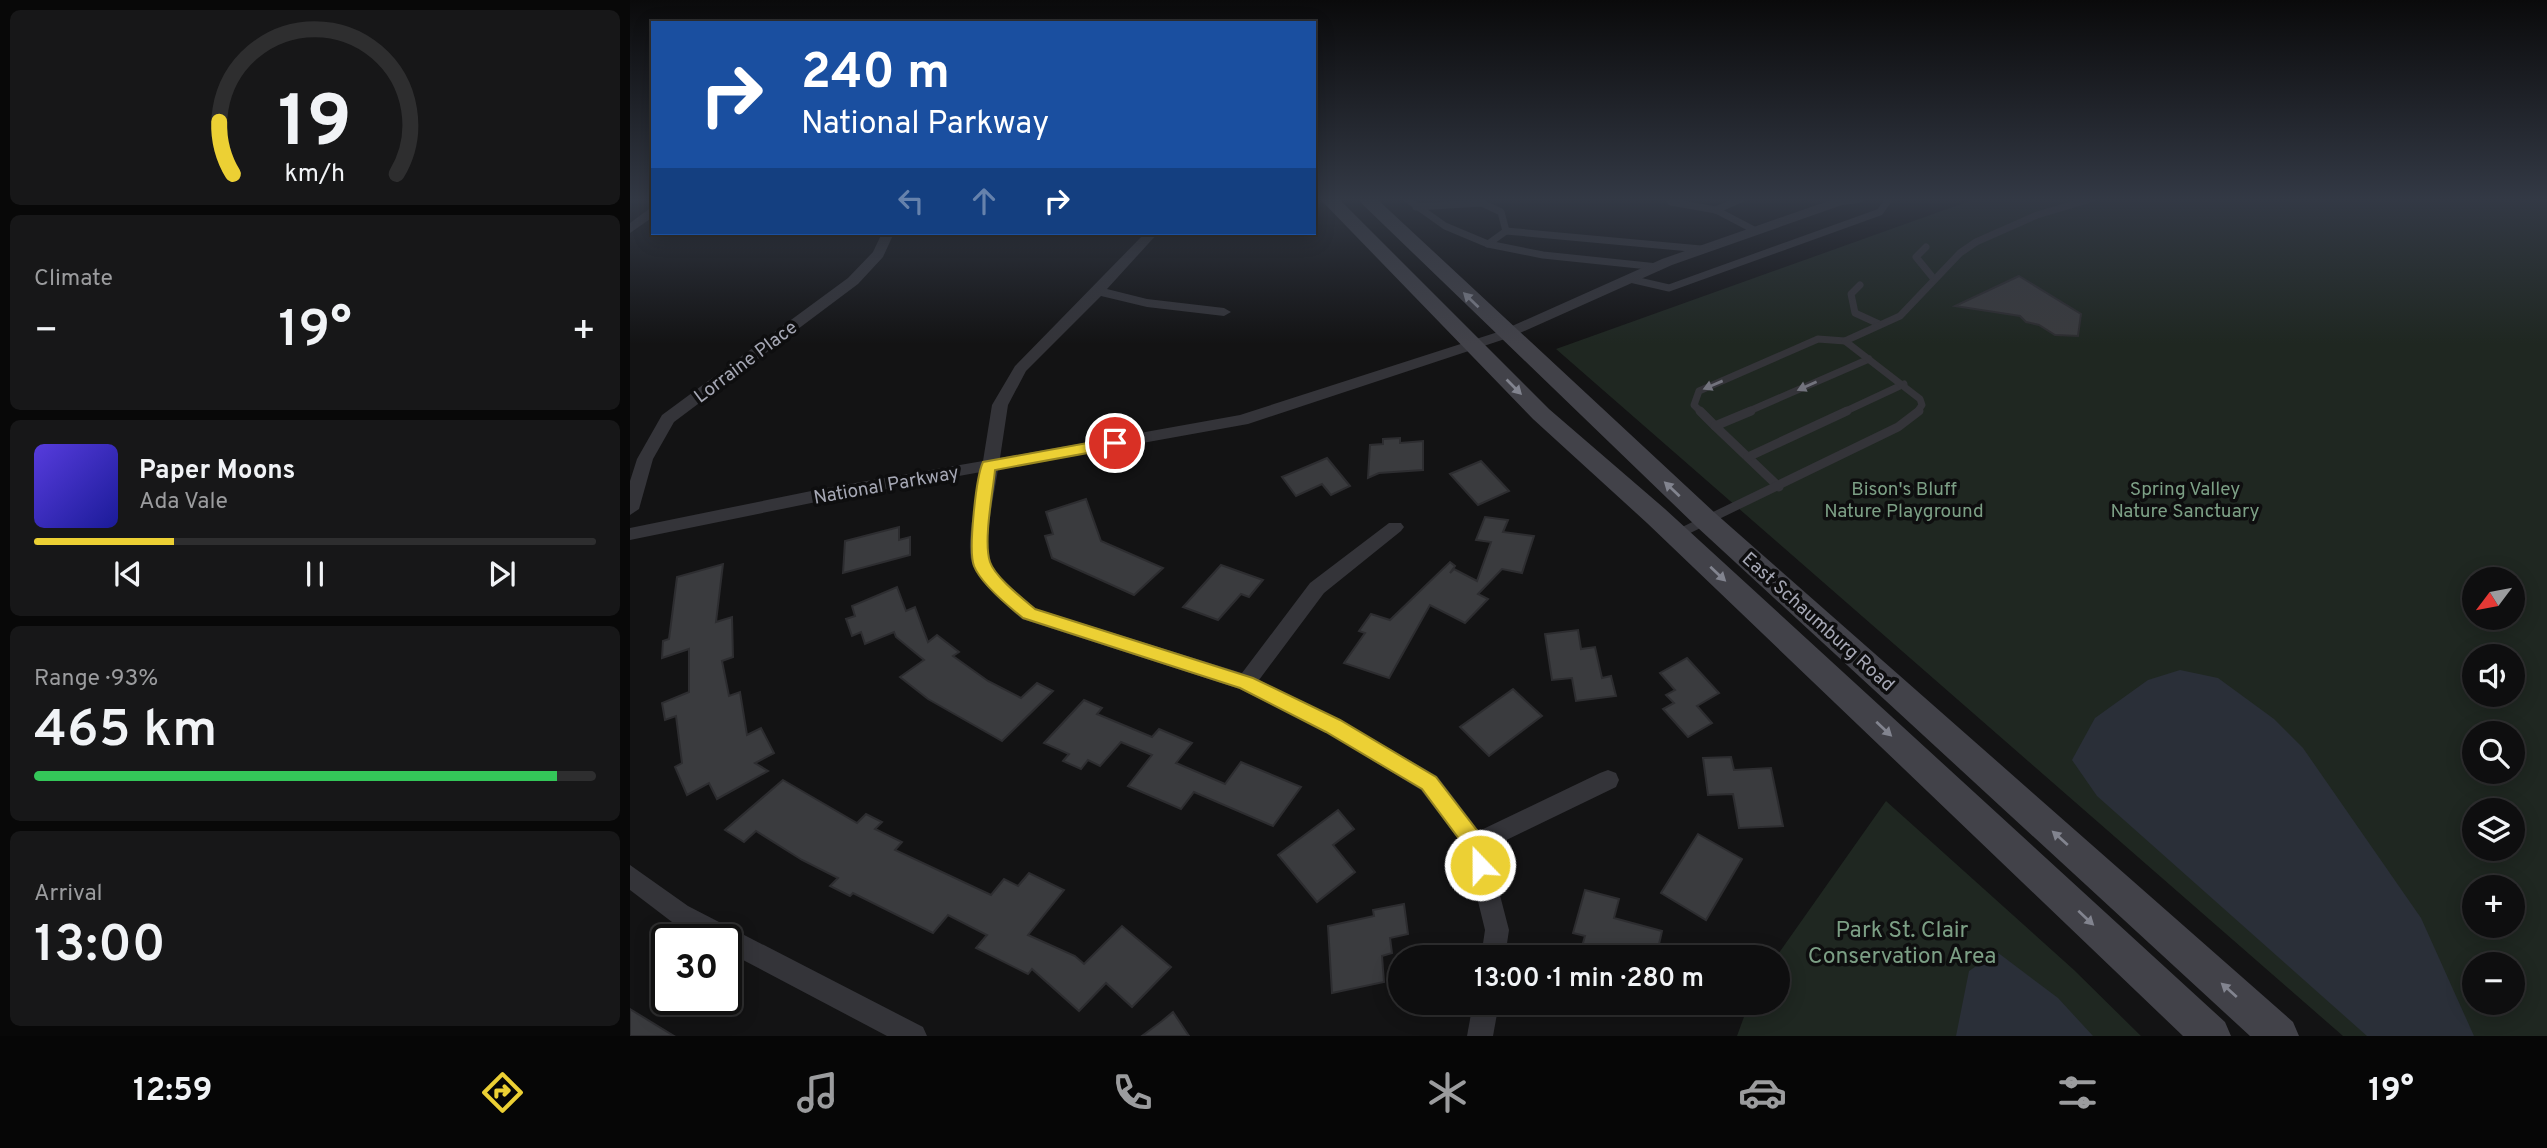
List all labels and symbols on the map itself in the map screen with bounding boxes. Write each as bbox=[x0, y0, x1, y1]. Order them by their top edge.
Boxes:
one-way arrow bbox=[1463, 292, 1480, 308]
street label: Lorraine Place bbox=[690, 316, 803, 409]
one-way arrow bbox=[1506, 379, 1522, 395]
one-way arrow bbox=[1703, 379, 1723, 391]
one-way arrow bbox=[1796, 381, 1817, 392]
pin bbox=[1085, 413, 1145, 473]
street label: National Parkway bbox=[812, 461, 961, 511]
park label: Bison's Bluff Nature Playground bbox=[1824, 478, 1984, 524]
park label: Spring Valley Nature Sanctuary bbox=[2110, 478, 2260, 524]
one-way arrow bbox=[1664, 480, 1681, 497]
street label: East Schaumburg Road bbox=[1736, 548, 1899, 697]
one-way arrow bbox=[1709, 565, 1726, 581]
north arrow bbox=[2462, 567, 2525, 630]
one-way arrow bbox=[1875, 721, 1892, 737]
position arrow bbox=[1443, 828, 1517, 902]
one-way arrow bbox=[2051, 831, 2068, 846]
one-way arrow bbox=[2077, 910, 2094, 926]
park label: Park St. Clair Conservation Area bbox=[1808, 917, 1996, 972]
speed limit sign: 30 bbox=[651, 924, 742, 1015]
one-way arrow bbox=[2220, 983, 2237, 999]

